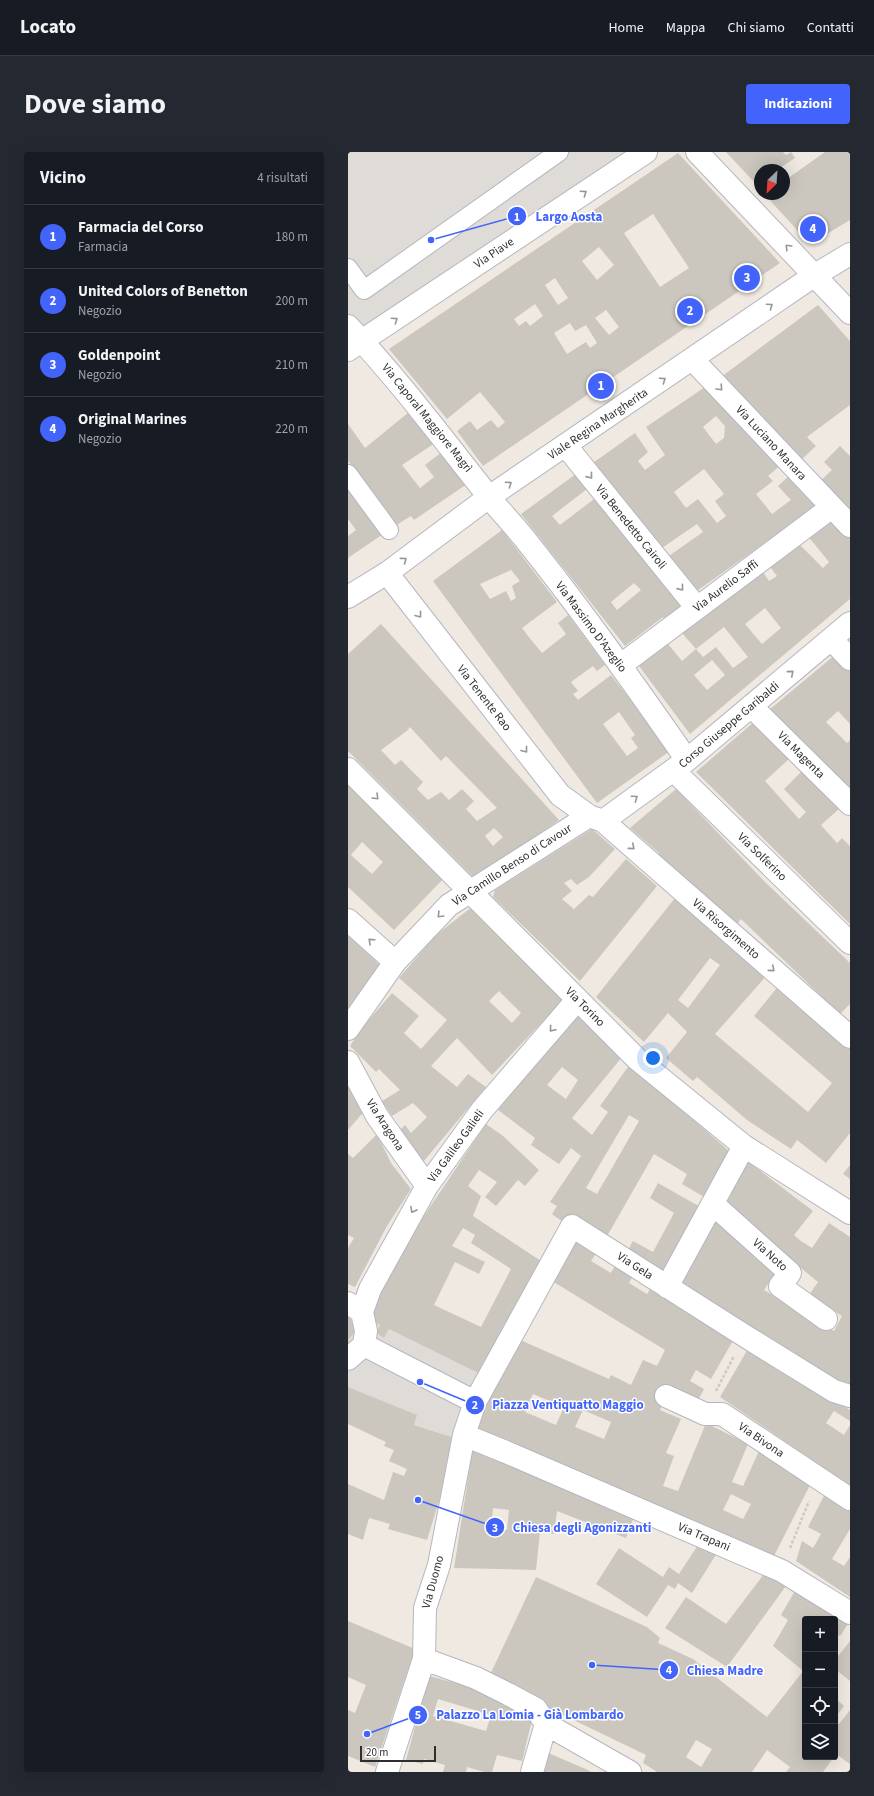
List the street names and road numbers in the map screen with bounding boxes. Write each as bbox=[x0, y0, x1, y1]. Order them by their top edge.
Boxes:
street label: Via Piave bbox=[471, 233, 517, 273]
street label: Via Caporal Maggiore Magrì bbox=[378, 360, 476, 476]
street label: Viale Regina Margherita bbox=[545, 384, 651, 464]
street label: Via Luciano Manara bbox=[732, 402, 810, 484]
street label: Via Benedetto Cairoli bbox=[591, 481, 671, 573]
street label: Via Aurelio Saffi bbox=[690, 556, 762, 616]
street label: Via Massimo D'Azeglio bbox=[551, 578, 631, 676]
street label: Via Tenente Rao bbox=[453, 661, 515, 735]
street label: Corso Giuseppe Garibaldi bbox=[675, 678, 783, 772]
street label: Via Magenta bbox=[774, 728, 828, 782]
street label: Via Camillo Benso di Cavour bbox=[449, 819, 576, 910]
street label: Via Solferino bbox=[733, 829, 791, 885]
street label: Via Risorgimento bbox=[688, 895, 764, 963]
street label: Via Torino bbox=[561, 983, 609, 1031]
street label: Via Aragona bbox=[362, 1096, 408, 1154]
street label: Via Galileo Galieli bbox=[424, 1106, 488, 1186]
street label: Via Noto bbox=[749, 1235, 791, 1275]
street label: Via Gela bbox=[614, 1248, 656, 1284]
street label: Via Bivona bbox=[735, 1418, 787, 1462]
street label: Via Trapani bbox=[675, 1518, 733, 1556]
street label: Via Duomo bbox=[418, 1554, 448, 1610]

